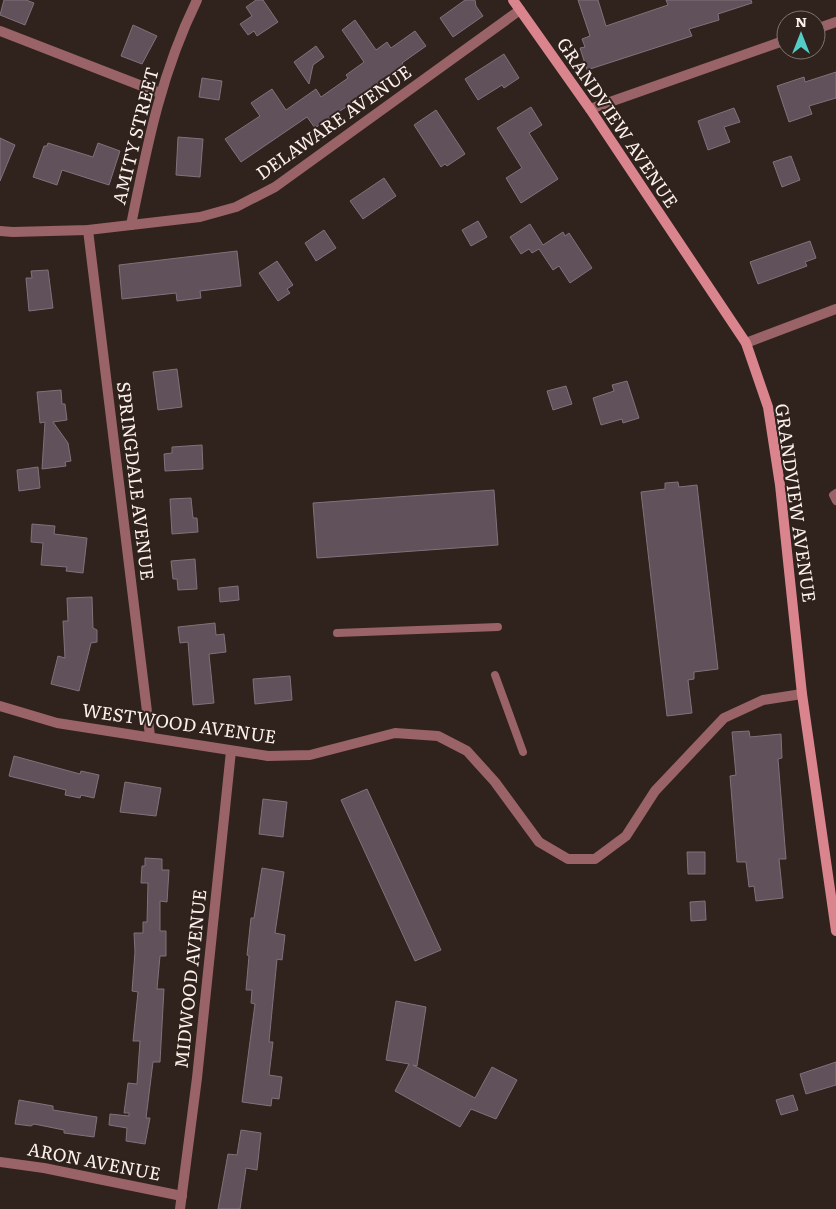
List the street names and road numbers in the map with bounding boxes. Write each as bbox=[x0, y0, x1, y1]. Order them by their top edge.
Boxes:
street label: GRANDVIEW AVENUE bbox=[551, 32, 685, 213]
street label: DELAWARE AVENUE bbox=[250, 58, 416, 186]
street label: AMITY STREET bbox=[104, 64, 165, 207]
street label: SPRINGDALE AVENUE bbox=[111, 380, 162, 582]
street label: GRANDVIEW AVENUE bbox=[769, 402, 824, 604]
street label: WESTWOOD AVENUE bbox=[80, 696, 278, 750]
street label: MIDWOOD AVENUE bbox=[167, 888, 212, 1070]
street label: ARON AVENUE bbox=[25, 1134, 163, 1187]

